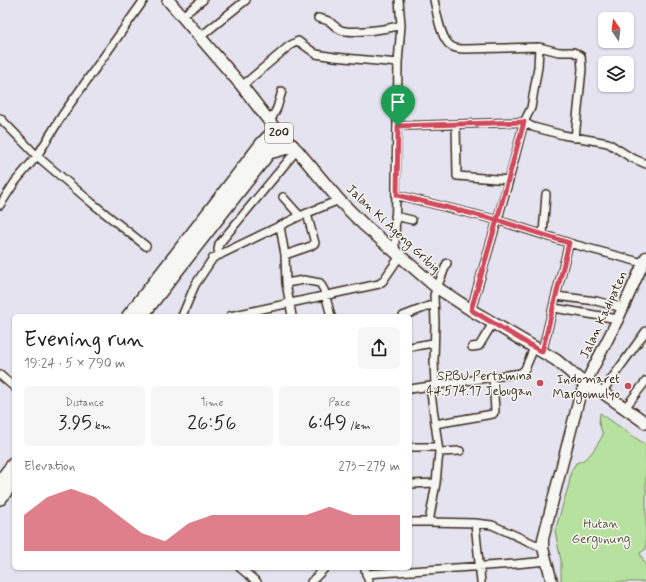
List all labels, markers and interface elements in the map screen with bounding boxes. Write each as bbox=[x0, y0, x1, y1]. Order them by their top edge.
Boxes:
north arrow bbox=[598, 12, 634, 48]
map controls bbox=[598, 12, 634, 92]
button: layers bbox=[598, 56, 634, 92]
pin bbox=[381, 85, 415, 126]
icon: arrive bbox=[387, 91, 409, 113]
road number: 200 bbox=[265, 123, 293, 143]
street label: Jalan Ki Ageng Gribig bbox=[342, 181, 444, 278]
street label: Jalan Kadipaten bbox=[576, 268, 632, 362]
text: Evening run bbox=[24, 326, 144, 354]
button: share bbox=[358, 327, 400, 369]
text: 19:24 · 5 × 790 m bbox=[24, 355, 125, 372]
place label: SPBU Pertamina 44.574.17 Jebugan bbox=[426, 368, 532, 401]
place label: Indomaret Margomulyo bbox=[553, 371, 620, 404]
marker: SPBU Pertamina 44.574.17 Jebugan bbox=[535, 378, 545, 388]
marker: Indomaret Margomulyo bbox=[623, 381, 633, 391]
text: Distance bbox=[65, 396, 104, 410]
text: Time bbox=[200, 396, 224, 410]
text: Pace bbox=[328, 396, 350, 410]
text: 3.95 bbox=[58, 410, 92, 437]
text: 26:56 bbox=[187, 410, 237, 437]
text: 6:49 bbox=[308, 410, 347, 437]
text: km bbox=[92, 419, 111, 433]
text: /km bbox=[347, 419, 371, 433]
text: Elevation bbox=[24, 458, 75, 475]
text: 273–279 m bbox=[338, 458, 400, 475]
park label: Hutan Gergunung bbox=[571, 516, 631, 549]

